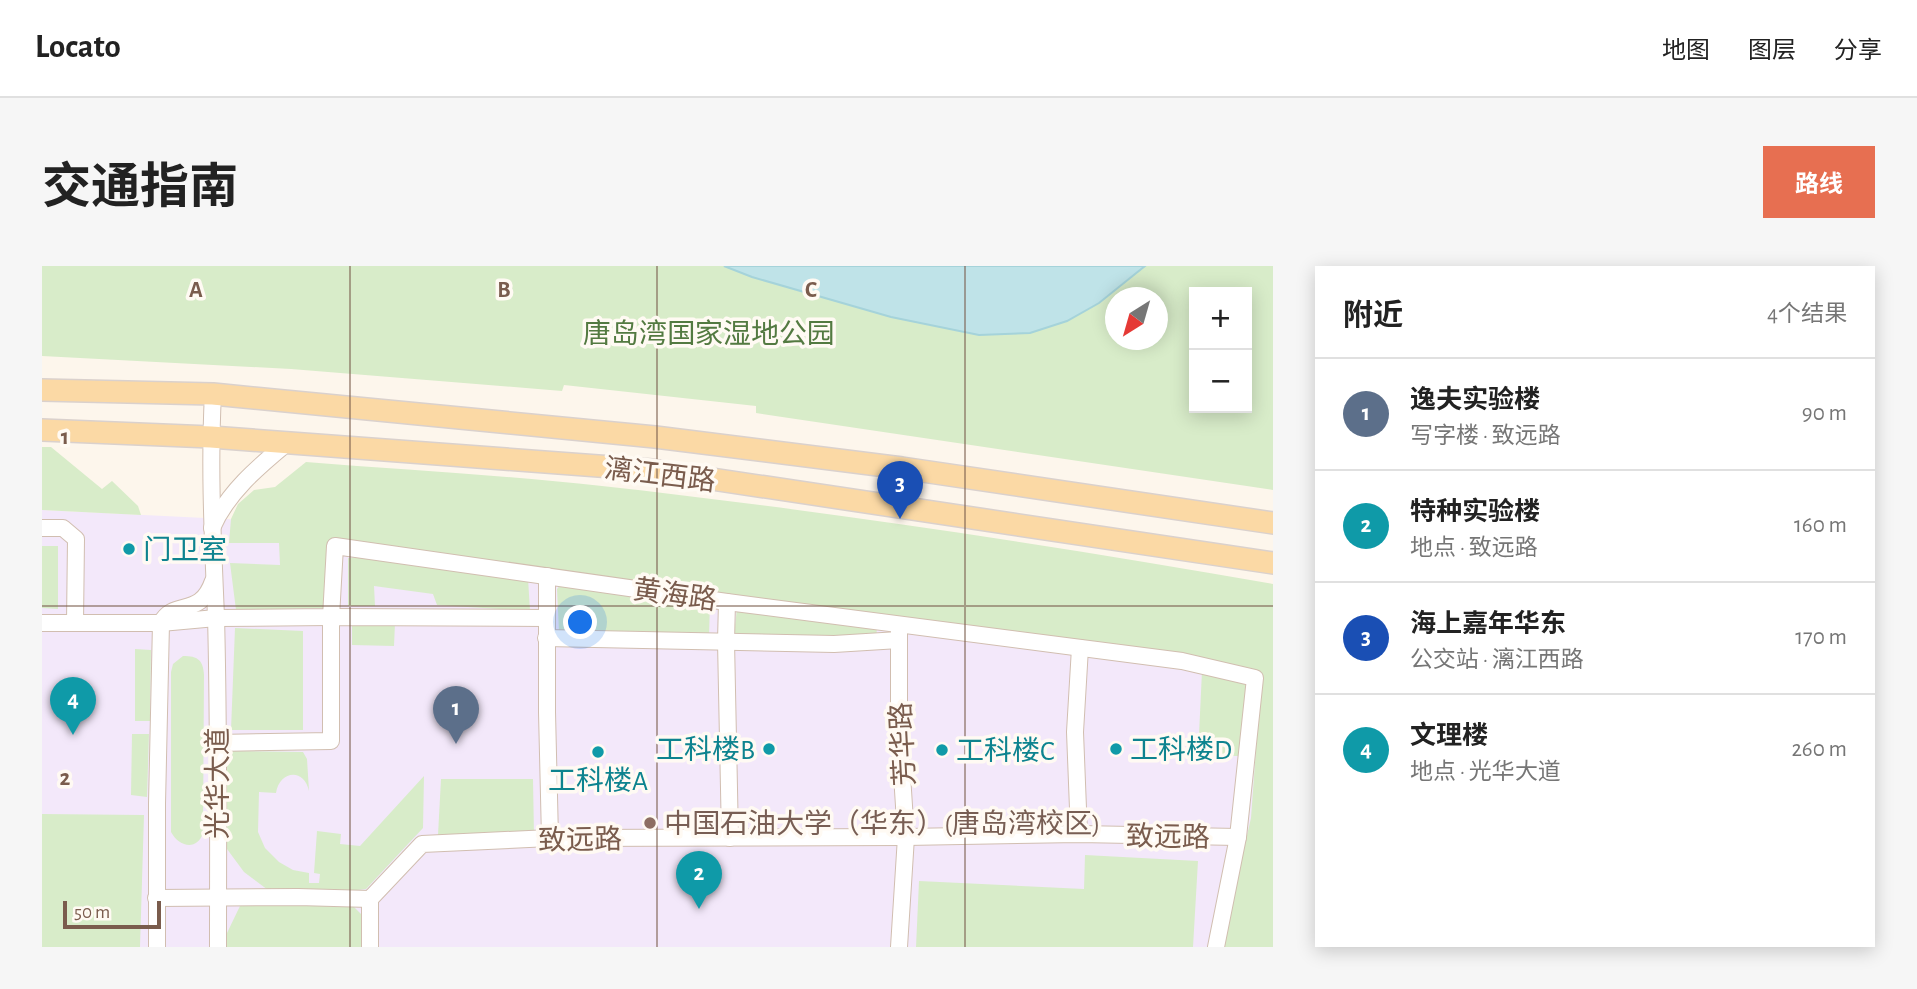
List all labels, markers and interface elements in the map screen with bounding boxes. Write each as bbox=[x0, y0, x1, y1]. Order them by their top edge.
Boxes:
text: Locato bbox=[35, 31, 121, 64]
text: 地图 bbox=[1662, 39, 1710, 63]
text: 图层 bbox=[1748, 39, 1796, 63]
text: 分享 bbox=[1834, 39, 1882, 63]
button: 路线 bbox=[1763, 146, 1875, 218]
text: 交通指南 bbox=[42, 164, 238, 213]
text: A bbox=[189, 279, 203, 302]
text: B bbox=[497, 279, 511, 302]
text: C bbox=[805, 279, 817, 302]
north arrow bbox=[1105, 287, 1168, 350]
map controls bbox=[1189, 287, 1252, 413]
button: + bbox=[1189, 287, 1252, 350]
text: 附近 bbox=[1343, 301, 1403, 331]
text: 4个结果 bbox=[1767, 303, 1847, 326]
park label: 唐岛湾国家湿地公园 bbox=[583, 319, 835, 349]
button: − bbox=[1189, 350, 1252, 413]
text: 逸夫实验楼 bbox=[1410, 387, 1540, 413]
text: 1 bbox=[1362, 402, 1370, 425]
text: 90 m bbox=[1802, 402, 1847, 425]
text: 写字楼 · 致远路 bbox=[1410, 425, 1561, 448]
text: 1 bbox=[61, 426, 69, 449]
street label: 漓江西路 bbox=[602, 453, 717, 497]
pin: 3 bbox=[877, 461, 923, 519]
text: 特种实验楼 bbox=[1410, 499, 1540, 525]
text: 2 bbox=[1361, 514, 1371, 537]
text: 160 m bbox=[1794, 514, 1847, 537]
place label: 门卫室 bbox=[143, 535, 227, 565]
text: 地点 · 致远路 bbox=[1410, 537, 1538, 560]
marker: 门卫室 bbox=[121, 541, 137, 557]
street label: 黄海路 bbox=[631, 574, 719, 616]
your location bbox=[563, 605, 597, 639]
text: 海上嘉年华东 bbox=[1410, 611, 1566, 637]
text: 3 bbox=[1361, 626, 1371, 649]
text: 170 m bbox=[1795, 626, 1847, 649]
text: 公交站 · 漓江西路 bbox=[1410, 649, 1584, 672]
pin: 4 bbox=[50, 677, 96, 735]
pin: 1 bbox=[433, 686, 479, 744]
street label: 芳华路 bbox=[886, 701, 920, 787]
text: 文理楼 bbox=[1410, 723, 1488, 749]
street label: 光华大道 bbox=[203, 727, 233, 839]
place label: 工科楼B bbox=[656, 735, 755, 765]
place label: 工科楼D bbox=[1130, 735, 1232, 765]
place label: 工科楼C bbox=[956, 736, 1055, 766]
text: 4 bbox=[1360, 738, 1372, 761]
text: 260 m bbox=[1791, 738, 1847, 761]
marker: 工科楼B bbox=[761, 741, 777, 757]
marker: 工科楼D bbox=[1108, 741, 1124, 757]
marker: 工科楼C bbox=[934, 742, 950, 758]
marker: 工科楼A bbox=[590, 744, 606, 760]
text: 地点 · 光华大道 bbox=[1410, 761, 1561, 784]
place label: 工科楼A bbox=[548, 766, 648, 796]
text: 2 bbox=[60, 767, 71, 790]
place label: 中国石油大学（华东）(唐岛湾校区) bbox=[664, 809, 1101, 839]
marker: 中国石油大学（华东）(唐岛湾校区) bbox=[642, 815, 658, 831]
street label: 致远路 bbox=[1126, 821, 1210, 853]
street label: 致远路 bbox=[538, 824, 622, 856]
pin: 2 bbox=[676, 851, 722, 909]
scale bar bbox=[63, 898, 161, 930]
text: 50 m bbox=[74, 903, 110, 922]

